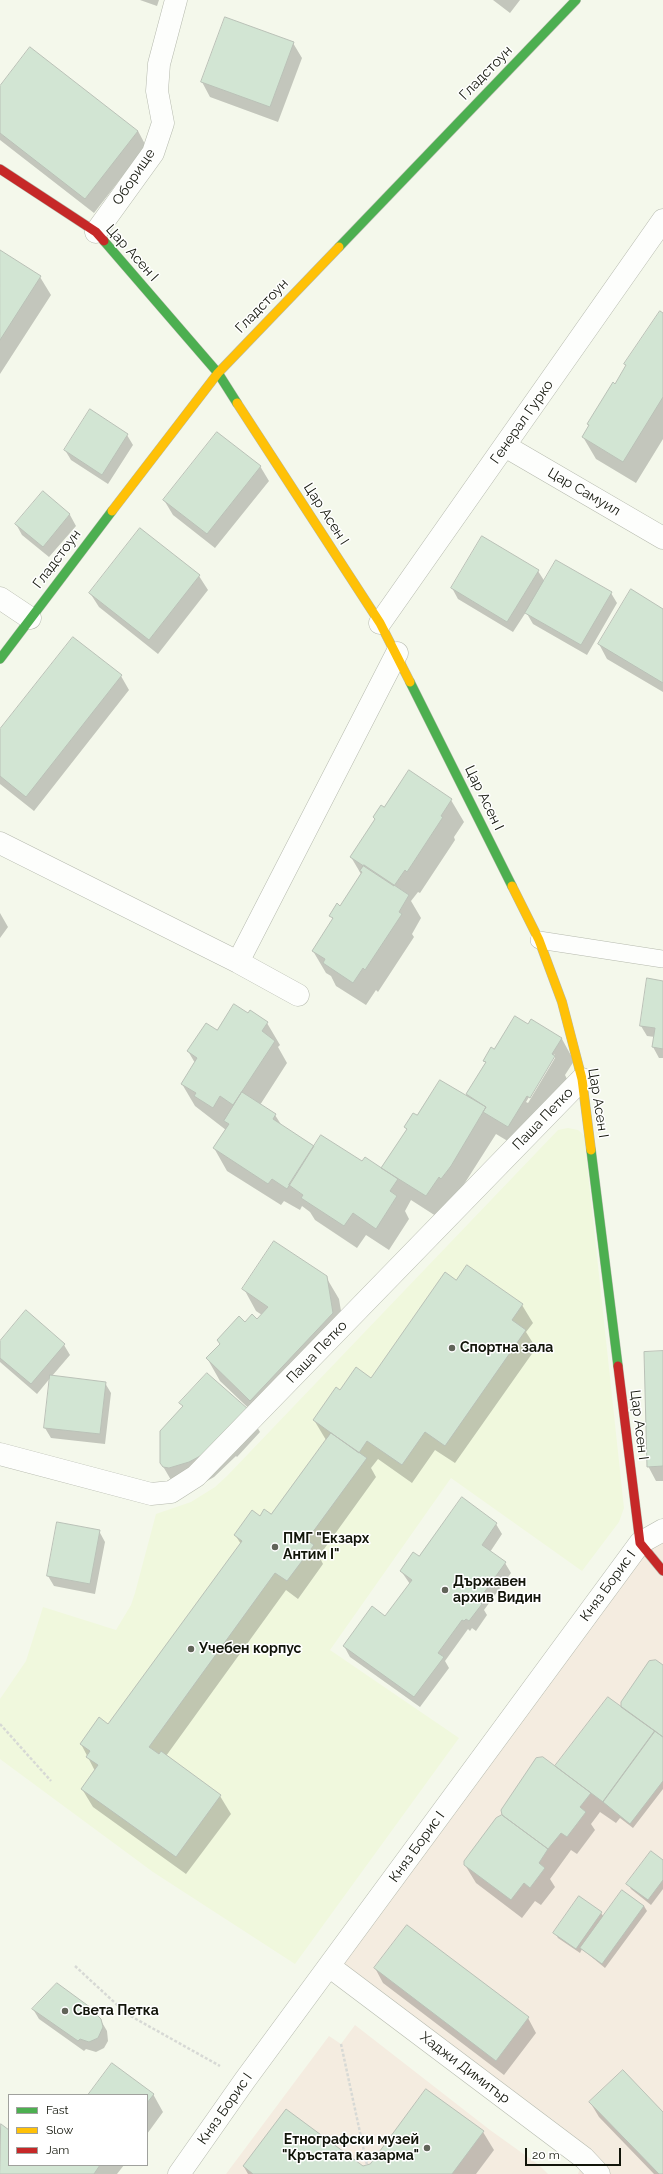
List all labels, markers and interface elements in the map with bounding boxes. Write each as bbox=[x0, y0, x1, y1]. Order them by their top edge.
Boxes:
street label: Гладстоун bbox=[456, 42, 516, 104]
street label: Оборище bbox=[109, 146, 159, 208]
street label: Цар Асен I bbox=[102, 221, 162, 285]
street label: Гладстоун bbox=[232, 275, 292, 337]
street label: Генерал Гурко bbox=[487, 377, 557, 467]
street label: Цар Самуил bbox=[545, 464, 623, 520]
street label: Цар Асен I bbox=[300, 480, 352, 548]
street label: Гладстоун bbox=[29, 526, 85, 592]
street label: Цар Асен I bbox=[461, 763, 507, 833]
street label: Цар Асен I bbox=[584, 1067, 612, 1139]
street label: Паша Петко bbox=[509, 1084, 577, 1154]
street label: Паша Петко bbox=[283, 1317, 351, 1387]
place label: Спортна зала bbox=[460, 1340, 553, 1356]
marker: Спортна зала bbox=[447, 1343, 457, 1353]
street label: Цар Асен I bbox=[626, 1389, 652, 1461]
place label: ПМГ "Екзарх Антим I" bbox=[283, 1531, 369, 1564]
marker: ПМГ "Екзарх Антим I" bbox=[270, 1542, 280, 1552]
street label: Княз Борис I bbox=[577, 1547, 639, 1625]
place label: Държавен архив Видин bbox=[453, 1574, 541, 1606]
marker: Държавен архив Видин bbox=[440, 1585, 450, 1595]
place label: Учебен корпус bbox=[199, 1641, 301, 1657]
marker: Учебен корпус bbox=[186, 1644, 196, 1654]
street label: Княз Борис I bbox=[386, 1808, 448, 1886]
place label: Света Петка bbox=[73, 2003, 159, 2019]
marker: Света Петка bbox=[60, 2006, 70, 2016]
street label: Хаджи Димитър bbox=[417, 2029, 513, 2107]
street label: Княз Борис I bbox=[194, 2070, 256, 2148]
legend bbox=[8, 2094, 148, 2166]
text: Fast bbox=[46, 2103, 69, 2117]
text: Slow bbox=[46, 2123, 73, 2137]
place label: Етнографски музей "Кръстата казарма" bbox=[282, 2132, 419, 2164]
scale bar bbox=[527, 2140, 623, 2166]
text: Jam bbox=[46, 2143, 69, 2157]
marker: Етнографски музей "Кръстата казарма" bbox=[422, 2143, 432, 2153]
text: 20 m bbox=[532, 2148, 560, 2162]

